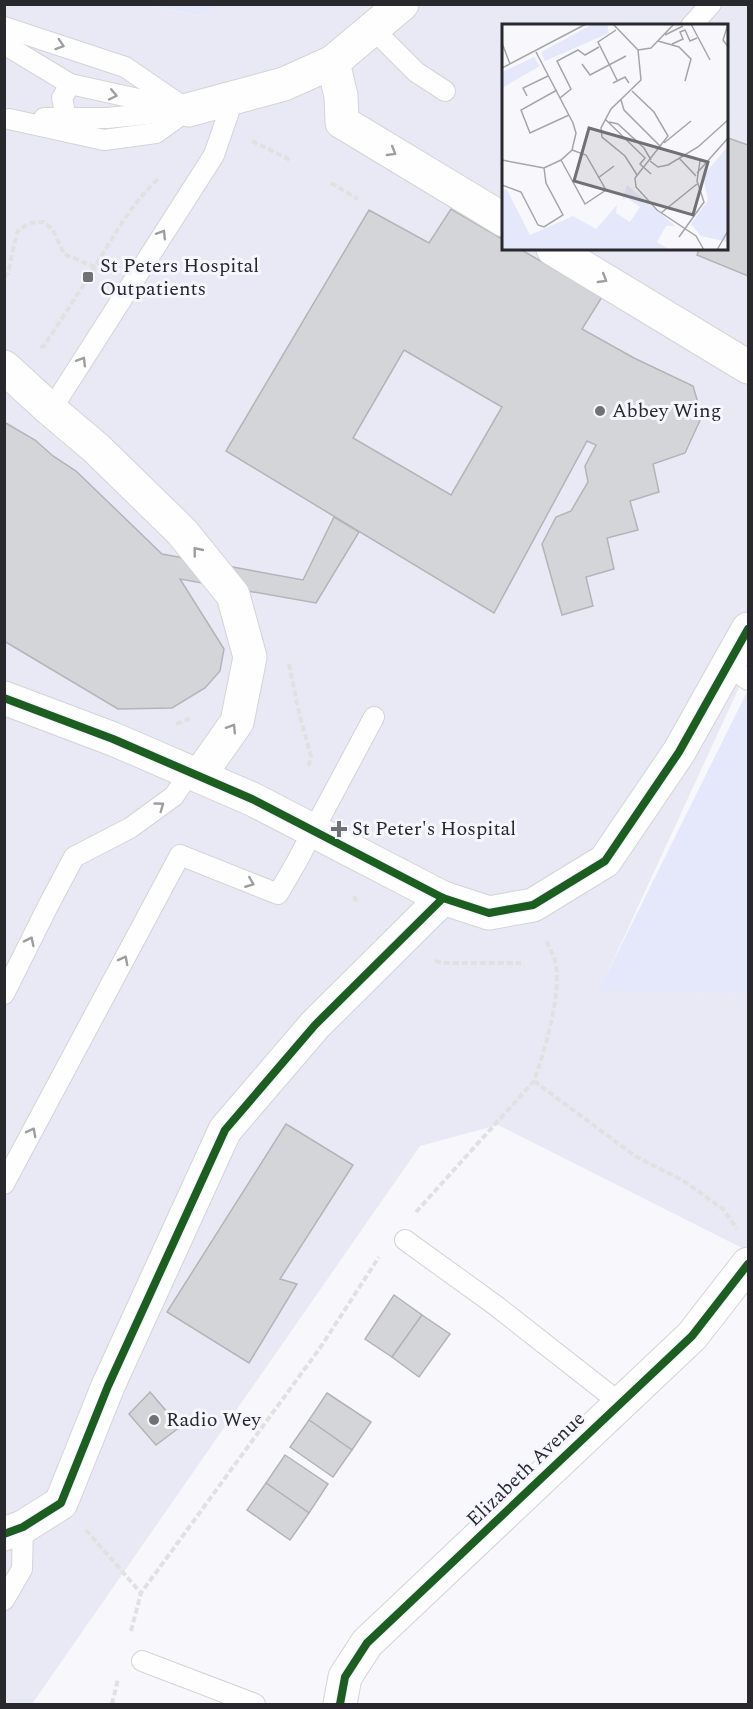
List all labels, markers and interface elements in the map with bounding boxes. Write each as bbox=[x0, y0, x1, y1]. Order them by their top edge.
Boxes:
inset map bbox=[502, 24, 729, 250]
one-way arrow bbox=[54, 38, 65, 51]
one-way arrow bbox=[108, 88, 118, 101]
one-way arrow bbox=[386, 145, 396, 157]
one-way arrow bbox=[155, 230, 167, 240]
place label: St Peters Hospital Outpatients bbox=[100, 251, 259, 304]
marker: St Peters Hospital Outpatients bbox=[81, 270, 95, 284]
one-way arrow bbox=[597, 272, 607, 284]
one-way arrow bbox=[74, 357, 86, 367]
place label: Abbey Wing bbox=[612, 396, 721, 426]
marker: Abbey Wing bbox=[593, 404, 607, 418]
one-way arrow bbox=[194, 547, 205, 558]
one-way arrow bbox=[225, 724, 237, 734]
one-way arrow bbox=[153, 802, 164, 813]
place label: St Peter's Hospital bbox=[352, 814, 516, 844]
marker: St Peter's Hospital bbox=[330, 820, 348, 838]
one-way arrow bbox=[244, 876, 255, 888]
one-way arrow bbox=[23, 937, 35, 948]
one-way arrow bbox=[117, 956, 128, 966]
one-way arrow bbox=[25, 1128, 36, 1139]
street label: Elizabeth Avenue bbox=[460, 1404, 592, 1534]
place label: Radio Wey bbox=[166, 1405, 262, 1435]
marker: Radio Wey bbox=[147, 1413, 161, 1427]

